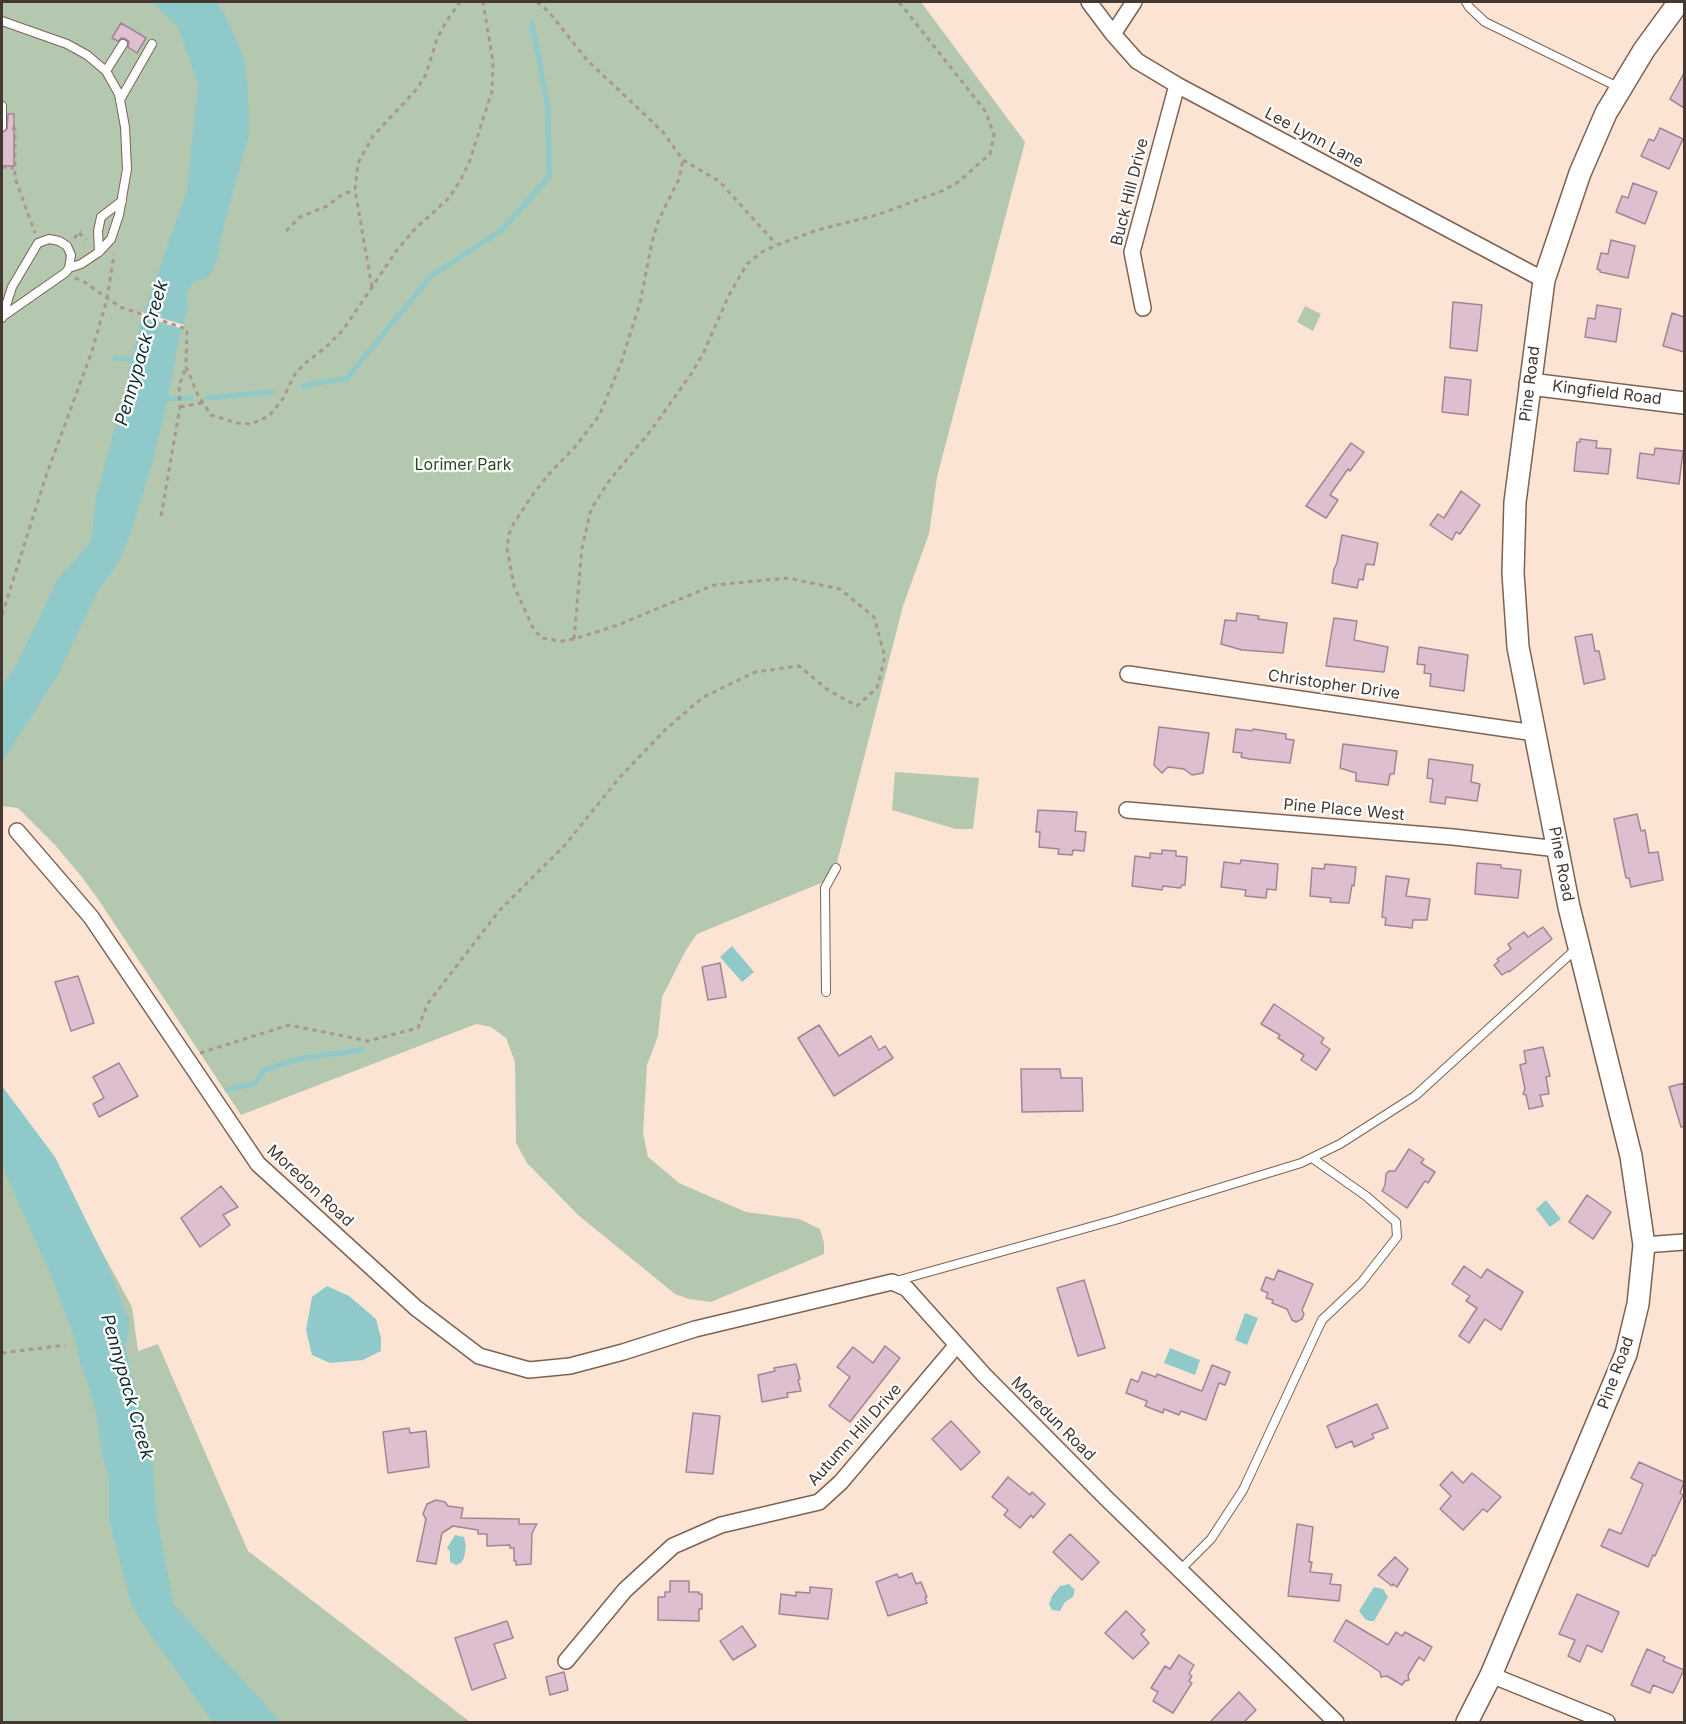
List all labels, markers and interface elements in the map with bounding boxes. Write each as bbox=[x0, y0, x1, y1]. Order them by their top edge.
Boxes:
street label: Lee Lynn Lane bbox=[1261, 104, 1367, 172]
street label: Buck Hill Drive bbox=[1107, 136, 1153, 248]
water label: Pennypack Creek bbox=[111, 278, 173, 428]
street label: Pine Road bbox=[1516, 345, 1544, 423]
street label: Kingfield Road bbox=[1551, 377, 1663, 409]
park label: Lorimer Park bbox=[415, 455, 511, 475]
street label: Christopher Drive bbox=[1267, 666, 1401, 704]
street label: Pine Place West bbox=[1283, 795, 1405, 825]
street label: Pine Road bbox=[1544, 825, 1578, 903]
street label: Moredon Road bbox=[263, 1141, 357, 1231]
water label: Pennypack Creek bbox=[96, 1312, 158, 1462]
street label: Pine Road bbox=[1594, 1334, 1638, 1412]
street label: Moredun Road bbox=[1007, 1373, 1099, 1465]
street label: Autumn Hill Drive bbox=[804, 1380, 906, 1490]

